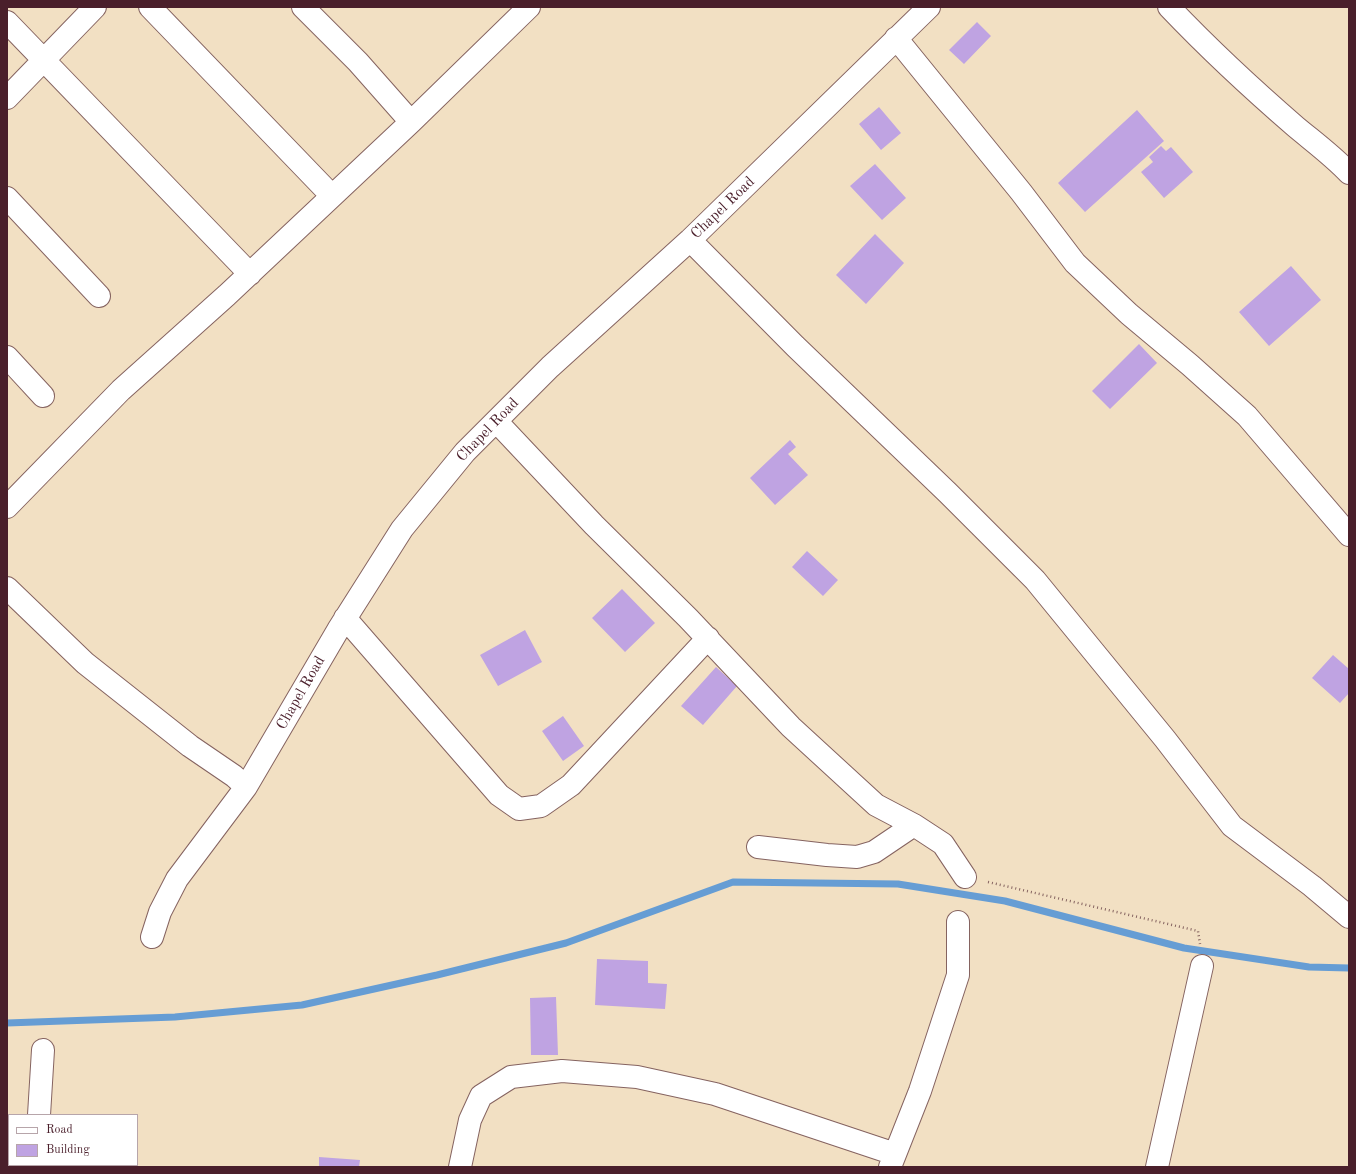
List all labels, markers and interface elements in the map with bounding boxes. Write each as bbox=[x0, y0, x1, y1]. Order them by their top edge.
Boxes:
street label: Chapel Road bbox=[687, 173, 759, 243]
street label: Chapel Road bbox=[453, 394, 523, 466]
street label: Chapel Road bbox=[273, 653, 329, 733]
legend bbox=[8, 1114, 138, 1166]
text: Road bbox=[46, 1124, 73, 1136]
text: Building bbox=[46, 1144, 90, 1156]

